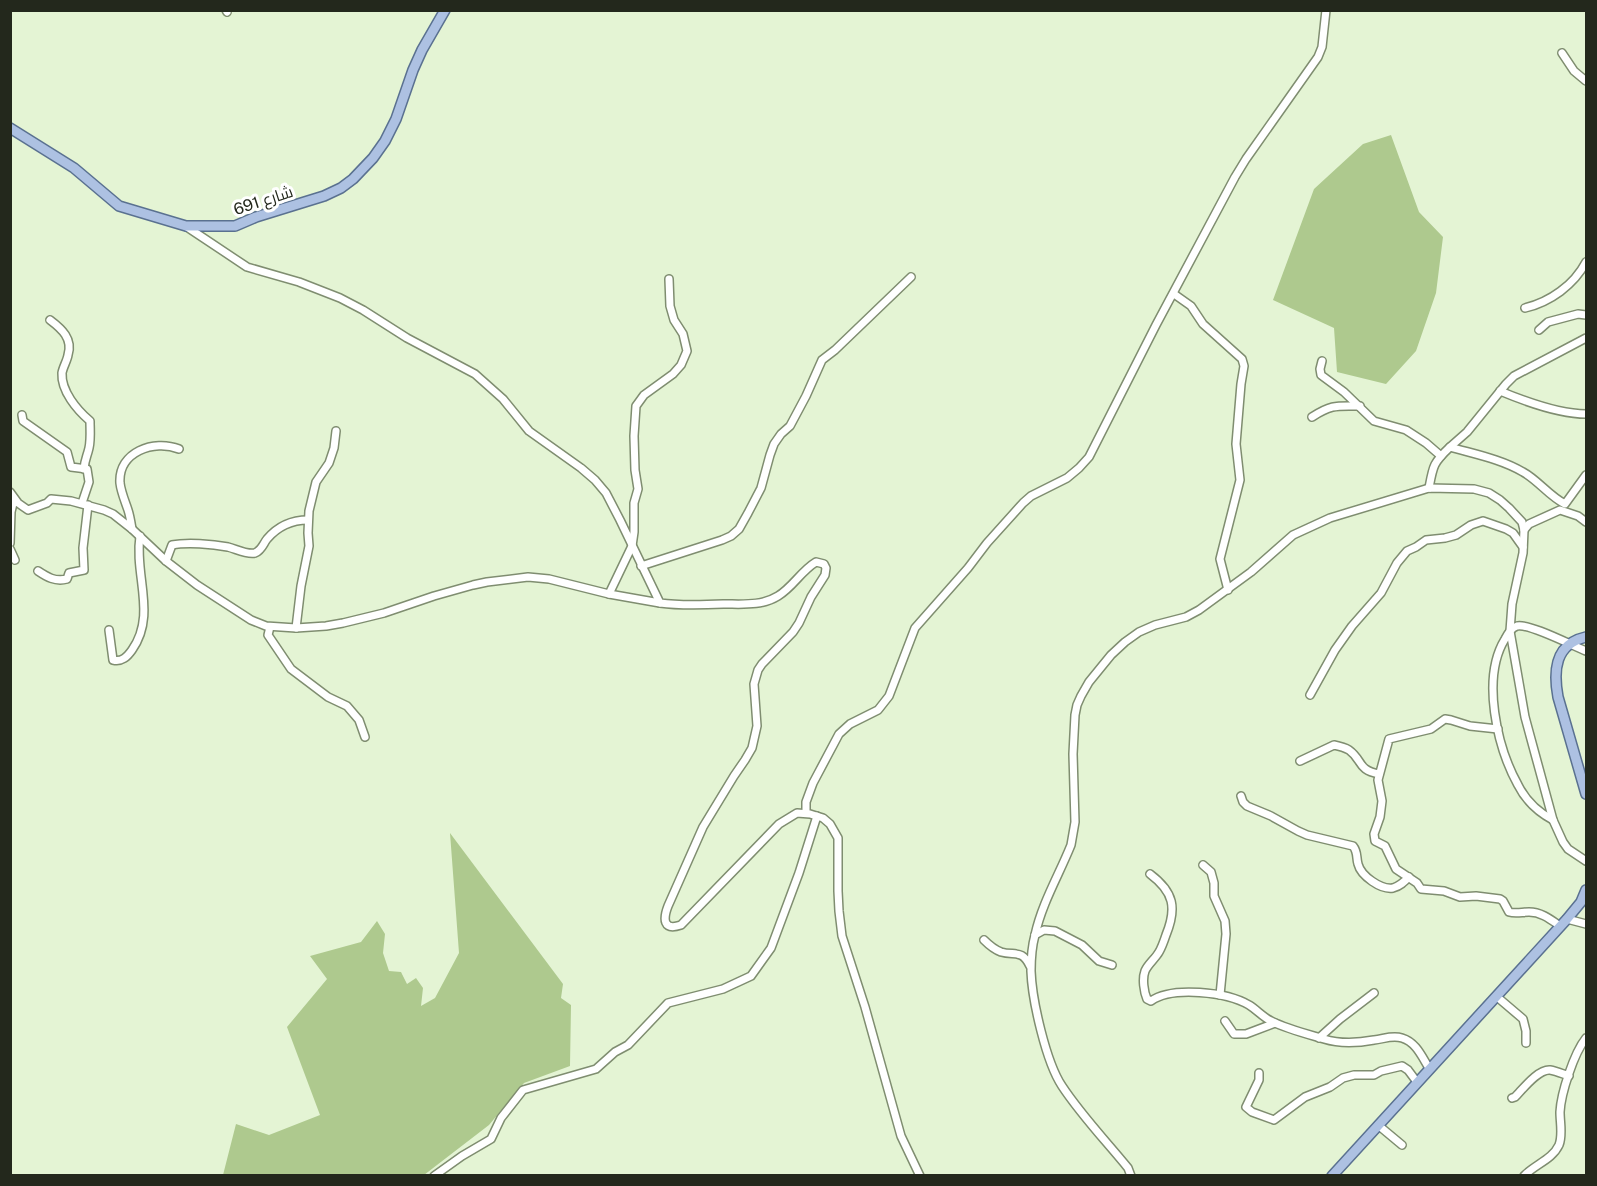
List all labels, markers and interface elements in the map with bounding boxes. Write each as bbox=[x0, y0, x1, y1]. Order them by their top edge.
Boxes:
street label: شارع 691 bbox=[231, 182, 296, 221]

